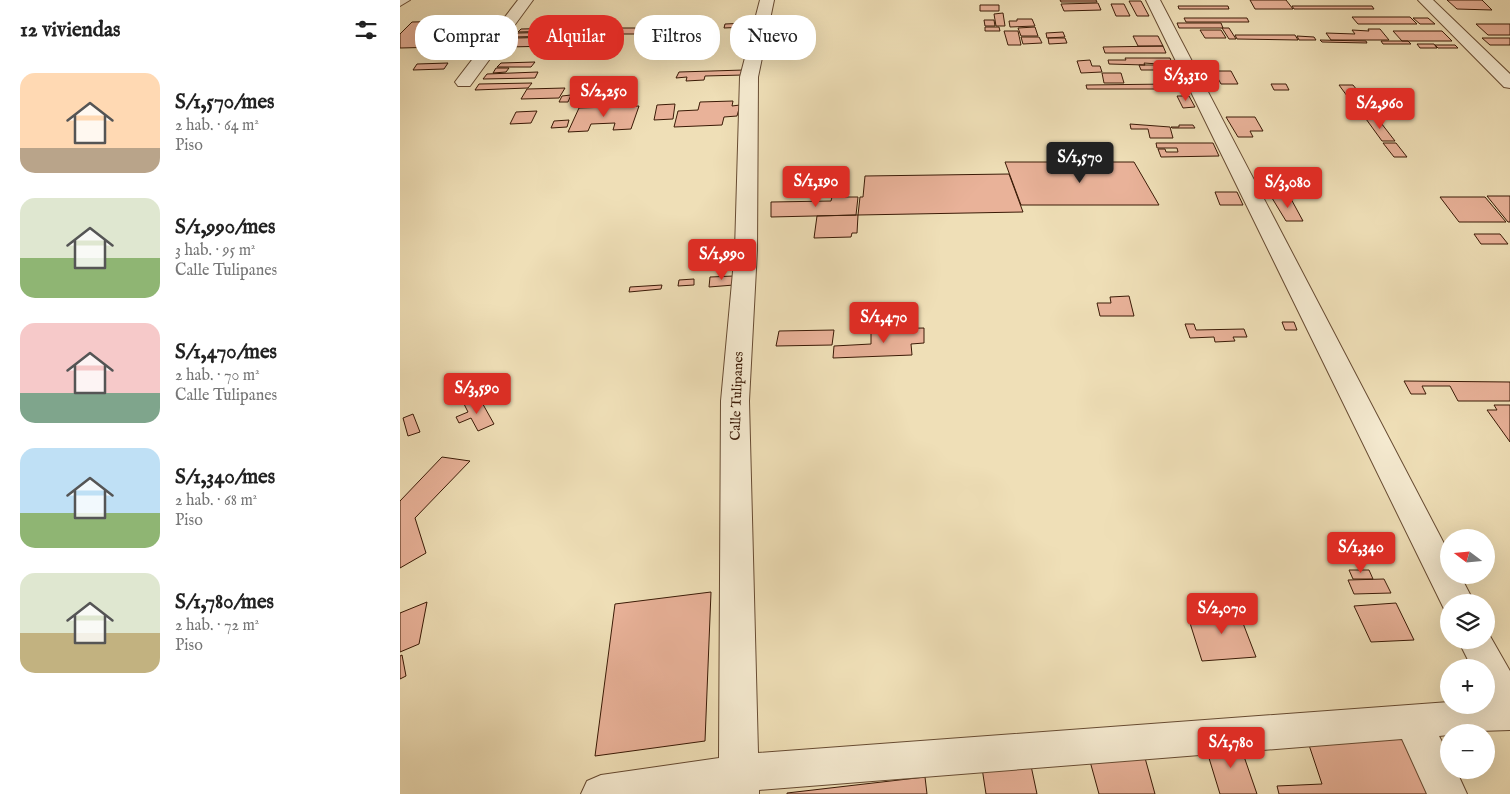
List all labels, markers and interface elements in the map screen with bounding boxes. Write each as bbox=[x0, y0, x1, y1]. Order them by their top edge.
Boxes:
chip: Comprar bbox=[415, 15, 518, 60]
chip: Alquilar bbox=[528, 15, 624, 60]
chip: Filtros bbox=[634, 15, 720, 60]
chip: Nuevo bbox=[730, 15, 816, 60]
icon: filters bbox=[352, 16, 380, 44]
text: 12 viviendas bbox=[20, 17, 120, 44]
pin: S/3,310 bbox=[1140, 59, 1232, 102]
text: S/3,310 bbox=[1164, 66, 1208, 86]
pin: S/2,250 bbox=[558, 76, 650, 118]
text: S/2,250 bbox=[581, 82, 627, 102]
pin: S/2,960 bbox=[1334, 88, 1426, 130]
text: S/1,570/mes bbox=[175, 89, 274, 116]
icon: home bbox=[60, 93, 120, 153]
text: S/2,960 bbox=[1357, 94, 1403, 114]
text: 2 hab. · 64 m² bbox=[175, 116, 259, 136]
text: Piso bbox=[175, 136, 203, 156]
pin: S/1,570 bbox=[1034, 142, 1126, 184]
text: S/1,570 bbox=[1057, 148, 1103, 168]
pin: S/1,190 bbox=[770, 166, 862, 208]
pin: S/3,080 bbox=[1242, 166, 1334, 209]
text: S/1,190 bbox=[794, 172, 838, 192]
text: S/3,080 bbox=[1265, 173, 1311, 193]
text: S/1,990/mes bbox=[175, 214, 275, 241]
icon: home bbox=[60, 218, 120, 278]
pin: S/1,990 bbox=[676, 238, 768, 281]
text: 3 hab. · 95 m² bbox=[175, 241, 256, 261]
text: S/1,990 bbox=[699, 245, 745, 265]
text: Calle Tulipanes bbox=[175, 261, 277, 281]
pin: S/1,470 bbox=[838, 302, 930, 344]
text: S/1,470 bbox=[861, 308, 907, 328]
text: S/1,470/mes bbox=[175, 339, 277, 366]
icon: home bbox=[60, 343, 120, 403]
street label: Calle Tulipanes bbox=[726, 351, 748, 441]
text: 2 hab. · 70 m² bbox=[175, 366, 260, 386]
pin: S/3,590 bbox=[431, 372, 523, 415]
text: S/3,590 bbox=[455, 379, 499, 399]
text: Calle Tulipanes bbox=[175, 386, 277, 406]
text: S/1,340/mes bbox=[175, 464, 275, 491]
icon: home bbox=[60, 468, 120, 528]
text: 2 hab. · 68 m² bbox=[175, 491, 257, 511]
text: Piso bbox=[175, 511, 203, 531]
north arrow bbox=[1440, 529, 1495, 584]
map controls bbox=[1440, 529, 1495, 779]
pin: S/1,340 bbox=[1315, 532, 1407, 574]
text: S/1,340 bbox=[1338, 538, 1384, 558]
text: S/1,780/mes bbox=[175, 589, 274, 616]
pin: S/2,070 bbox=[1176, 592, 1268, 635]
icon: home bbox=[60, 593, 120, 653]
button: layers bbox=[1440, 594, 1495, 649]
text: S/2,070 bbox=[1198, 599, 1246, 619]
text: 2 hab. · 72 m² bbox=[175, 616, 259, 636]
text: Piso bbox=[175, 636, 203, 656]
button: + bbox=[1440, 659, 1495, 714]
button: − bbox=[1440, 724, 1495, 779]
pin: S/1,780 bbox=[1185, 726, 1277, 769]
text: S/1,780 bbox=[1209, 733, 1253, 753]

